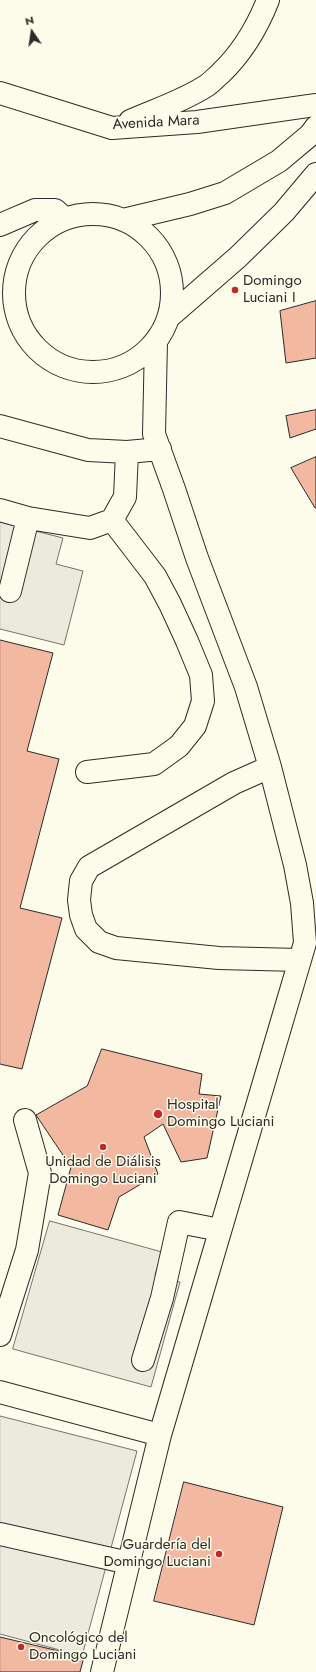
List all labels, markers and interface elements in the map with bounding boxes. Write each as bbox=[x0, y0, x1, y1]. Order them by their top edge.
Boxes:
north arrow bbox=[12, 12, 52, 52]
text: N bbox=[23, 12, 35, 29]
street label: Avenida Mara bbox=[112, 112, 200, 134]
place label: Domingo Luciani I bbox=[243, 272, 302, 307]
marker: Domingo Luciani I bbox=[230, 285, 240, 295]
place label: Hospital Domingo Luciani bbox=[167, 1096, 274, 1131]
marker: Hospital Domingo Luciani bbox=[152, 1108, 164, 1120]
marker: Unidad de Diálisis Domingo Luciani bbox=[98, 1142, 108, 1152]
place label: Unidad de Diálisis Domingo Luciani bbox=[45, 1153, 161, 1188]
place label: Guardería del Domingo Luciani bbox=[104, 1536, 211, 1571]
marker: Guardería del Domingo Luciani bbox=[214, 1549, 224, 1559]
place label: Oncológico del Domingo Luciani bbox=[29, 1629, 136, 1664]
marker: Oncológico del Domingo Luciani bbox=[16, 1642, 26, 1652]

